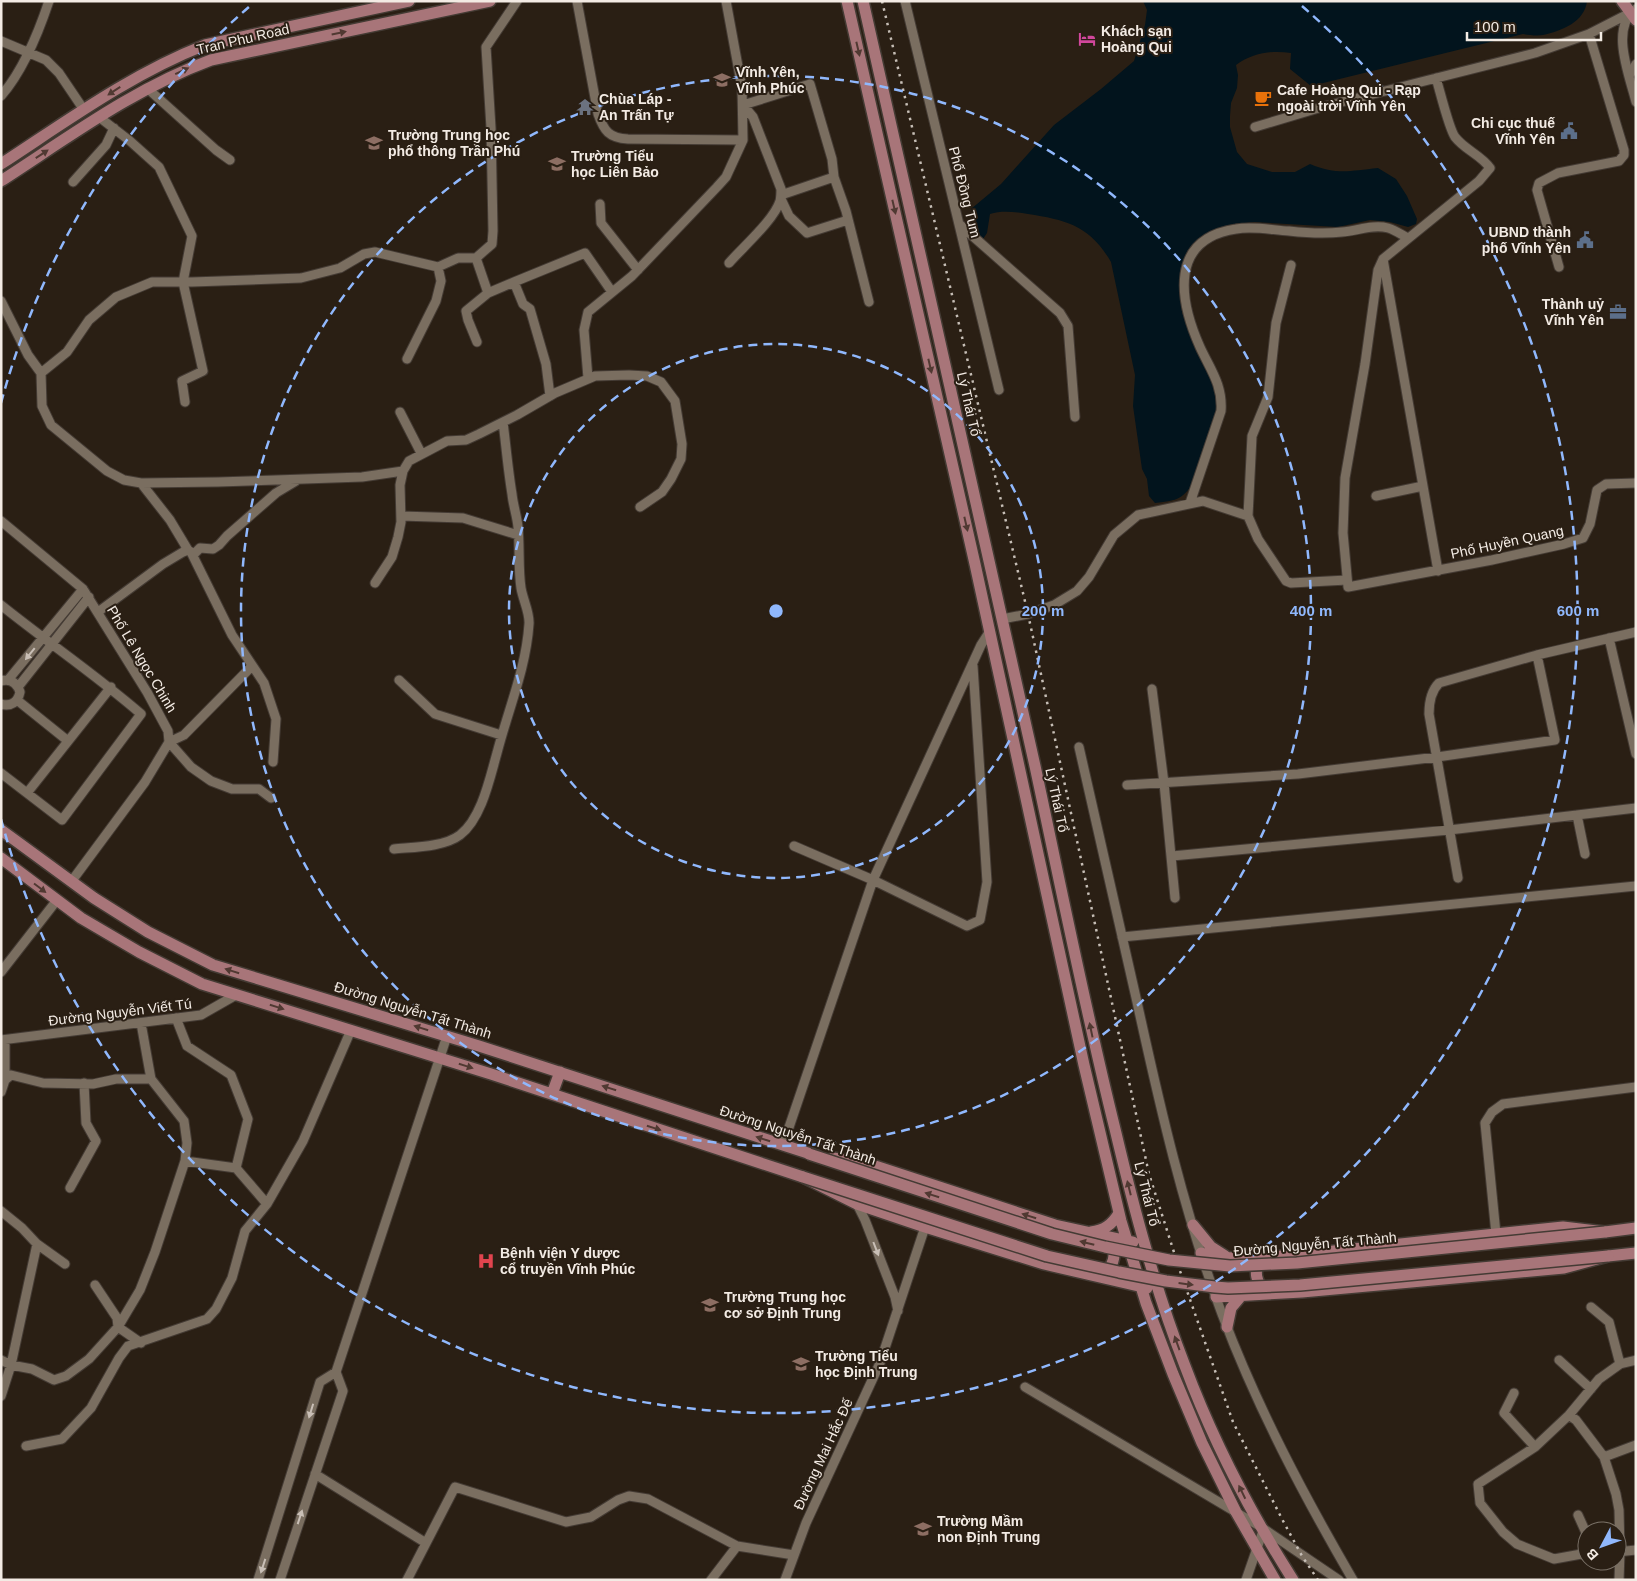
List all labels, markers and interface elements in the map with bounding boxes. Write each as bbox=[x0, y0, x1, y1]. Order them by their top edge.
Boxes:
scale bar bbox=[1467, 10, 1601, 42]
text: 100 m bbox=[1474, 18, 1516, 35]
street label: Tran Phu Road bbox=[195, 21, 291, 57]
place label: Khách sạn Hoàng Qui bbox=[1101, 23, 1172, 55]
one-way arrow bbox=[332, 29, 347, 37]
hotel icon: Khách sạn Hoàng Qui bbox=[1077, 29, 1097, 49]
one-way arrow bbox=[854, 41, 862, 56]
place label: Vĩnh Yên, Vĩnh Phúc bbox=[736, 64, 805, 96]
one-way arrow bbox=[175, 67, 189, 75]
school or university icon: Vĩnh Yên, Vĩnh Phúc bbox=[712, 70, 732, 90]
place label: Cafe Hoàng Qui - Rạp ngoài trời Vĩnh Yên bbox=[1277, 82, 1421, 114]
one-way arrow bbox=[107, 86, 121, 96]
cafe icon: Cafe Hoàng Qui - Rạp ngoài trời Vĩnh Yên bbox=[1253, 88, 1273, 108]
place label: Chùa Láp - An Trấn Tự bbox=[599, 91, 675, 123]
temple icon: Chùa Láp - An Trấn Tự bbox=[575, 97, 595, 117]
place label: Chi cục thuế Vĩnh Yên bbox=[1471, 115, 1555, 147]
public building icon: Chi cục thuế Vĩnh Yên bbox=[1559, 121, 1579, 141]
place label: Trường Trung học phổ thông Trần Phú bbox=[388, 127, 520, 159]
school or university icon: Trường Trung học phổ thông Trần Phú bbox=[364, 133, 384, 153]
street label: Phố Đồng Tum bbox=[946, 145, 984, 239]
place label: Trường Tiểu học Liên Bảo bbox=[571, 148, 659, 180]
one-way arrow bbox=[36, 150, 49, 159]
school or university icon: Trường Tiểu học Liên Bảo bbox=[547, 154, 567, 174]
one-way arrow bbox=[890, 200, 898, 215]
place label: UBND thành phố Vĩnh Yên bbox=[1482, 224, 1571, 256]
public building icon: UBND thành phố Vĩnh Yên bbox=[1575, 230, 1595, 250]
place label: Thành uỷ Vĩnh Yên bbox=[1542, 296, 1604, 328]
office icon: Thành uỷ Vĩnh Yên bbox=[1608, 302, 1628, 322]
one-way arrow bbox=[926, 358, 934, 373]
street label: Lý Thái Tổ bbox=[954, 370, 984, 438]
one-way arrow bbox=[962, 517, 970, 532]
street label: Phố Huyền Quang bbox=[1449, 522, 1565, 562]
centre of rings bbox=[767, 602, 785, 620]
text: 200 m bbox=[1022, 602, 1064, 619]
text: 400 m bbox=[1290, 602, 1332, 619]
text: 600 m bbox=[1557, 602, 1599, 619]
street label: Phố Lê Ngọc Chinh bbox=[104, 603, 180, 715]
one-way arrow bbox=[25, 647, 36, 660]
street label: Lý Thái Tổ bbox=[1042, 766, 1072, 834]
one-way arrow bbox=[33, 882, 46, 893]
one-way arrow bbox=[224, 966, 239, 974]
street label: Đường Nguyễn Tất Thành bbox=[332, 978, 494, 1042]
street label: Đường Nguyễn Viết Tú bbox=[47, 995, 193, 1029]
one-way arrow bbox=[270, 1004, 285, 1012]
one-way arrow bbox=[1087, 1022, 1095, 1038]
one-way arrow bbox=[413, 1023, 428, 1031]
one-way arrow bbox=[459, 1062, 474, 1070]
one-way arrow bbox=[601, 1084, 616, 1091]
street label: Đường Nguyễn Tất Thành bbox=[718, 1102, 878, 1168]
one-way arrow bbox=[646, 1124, 661, 1132]
one-way arrow bbox=[755, 1135, 770, 1143]
street label: Lý Thái Tổ bbox=[1131, 1160, 1163, 1228]
one-way arrow bbox=[1125, 1181, 1133, 1196]
one-way arrow bbox=[925, 1191, 940, 1198]
one-way arrow bbox=[1021, 1212, 1036, 1220]
street label: Đường Nguyễn Tất Thành bbox=[1233, 1229, 1397, 1259]
one-way arrow bbox=[1080, 1239, 1095, 1247]
one-way arrow bbox=[872, 1242, 880, 1257]
place label: Bệnh viện Y dược cổ truyền Vĩnh Phúc bbox=[500, 1245, 636, 1277]
hospital icon: Bệnh viện Y dược cổ truyền Vĩnh Phúc bbox=[476, 1251, 496, 1271]
one-way arrow bbox=[1179, 1280, 1195, 1288]
place label: Trường Trung học cơ sở Định Trung bbox=[724, 1289, 846, 1321]
school or university icon: Trường Trung học cơ sở Định Trung bbox=[700, 1295, 720, 1315]
one-way arrow bbox=[1173, 1336, 1180, 1351]
place label: Trường Tiểu học Định Trung bbox=[815, 1348, 918, 1380]
school or university icon: Trường Tiểu học Định Trung bbox=[791, 1354, 811, 1374]
street label: Đường Mai Hắc Đế bbox=[790, 1395, 856, 1512]
one-way arrow bbox=[307, 1404, 315, 1419]
one-way arrow bbox=[1237, 1485, 1245, 1499]
one-way arrow bbox=[297, 1509, 305, 1524]
place label: Trường Mầm non Định Trung bbox=[937, 1513, 1040, 1545]
school or university icon: Trường Mầm non Định Trung bbox=[913, 1519, 933, 1539]
north arrow bbox=[1577, 1521, 1627, 1571]
text: B bbox=[1583, 1545, 1602, 1564]
one-way arrow bbox=[258, 1559, 266, 1574]

